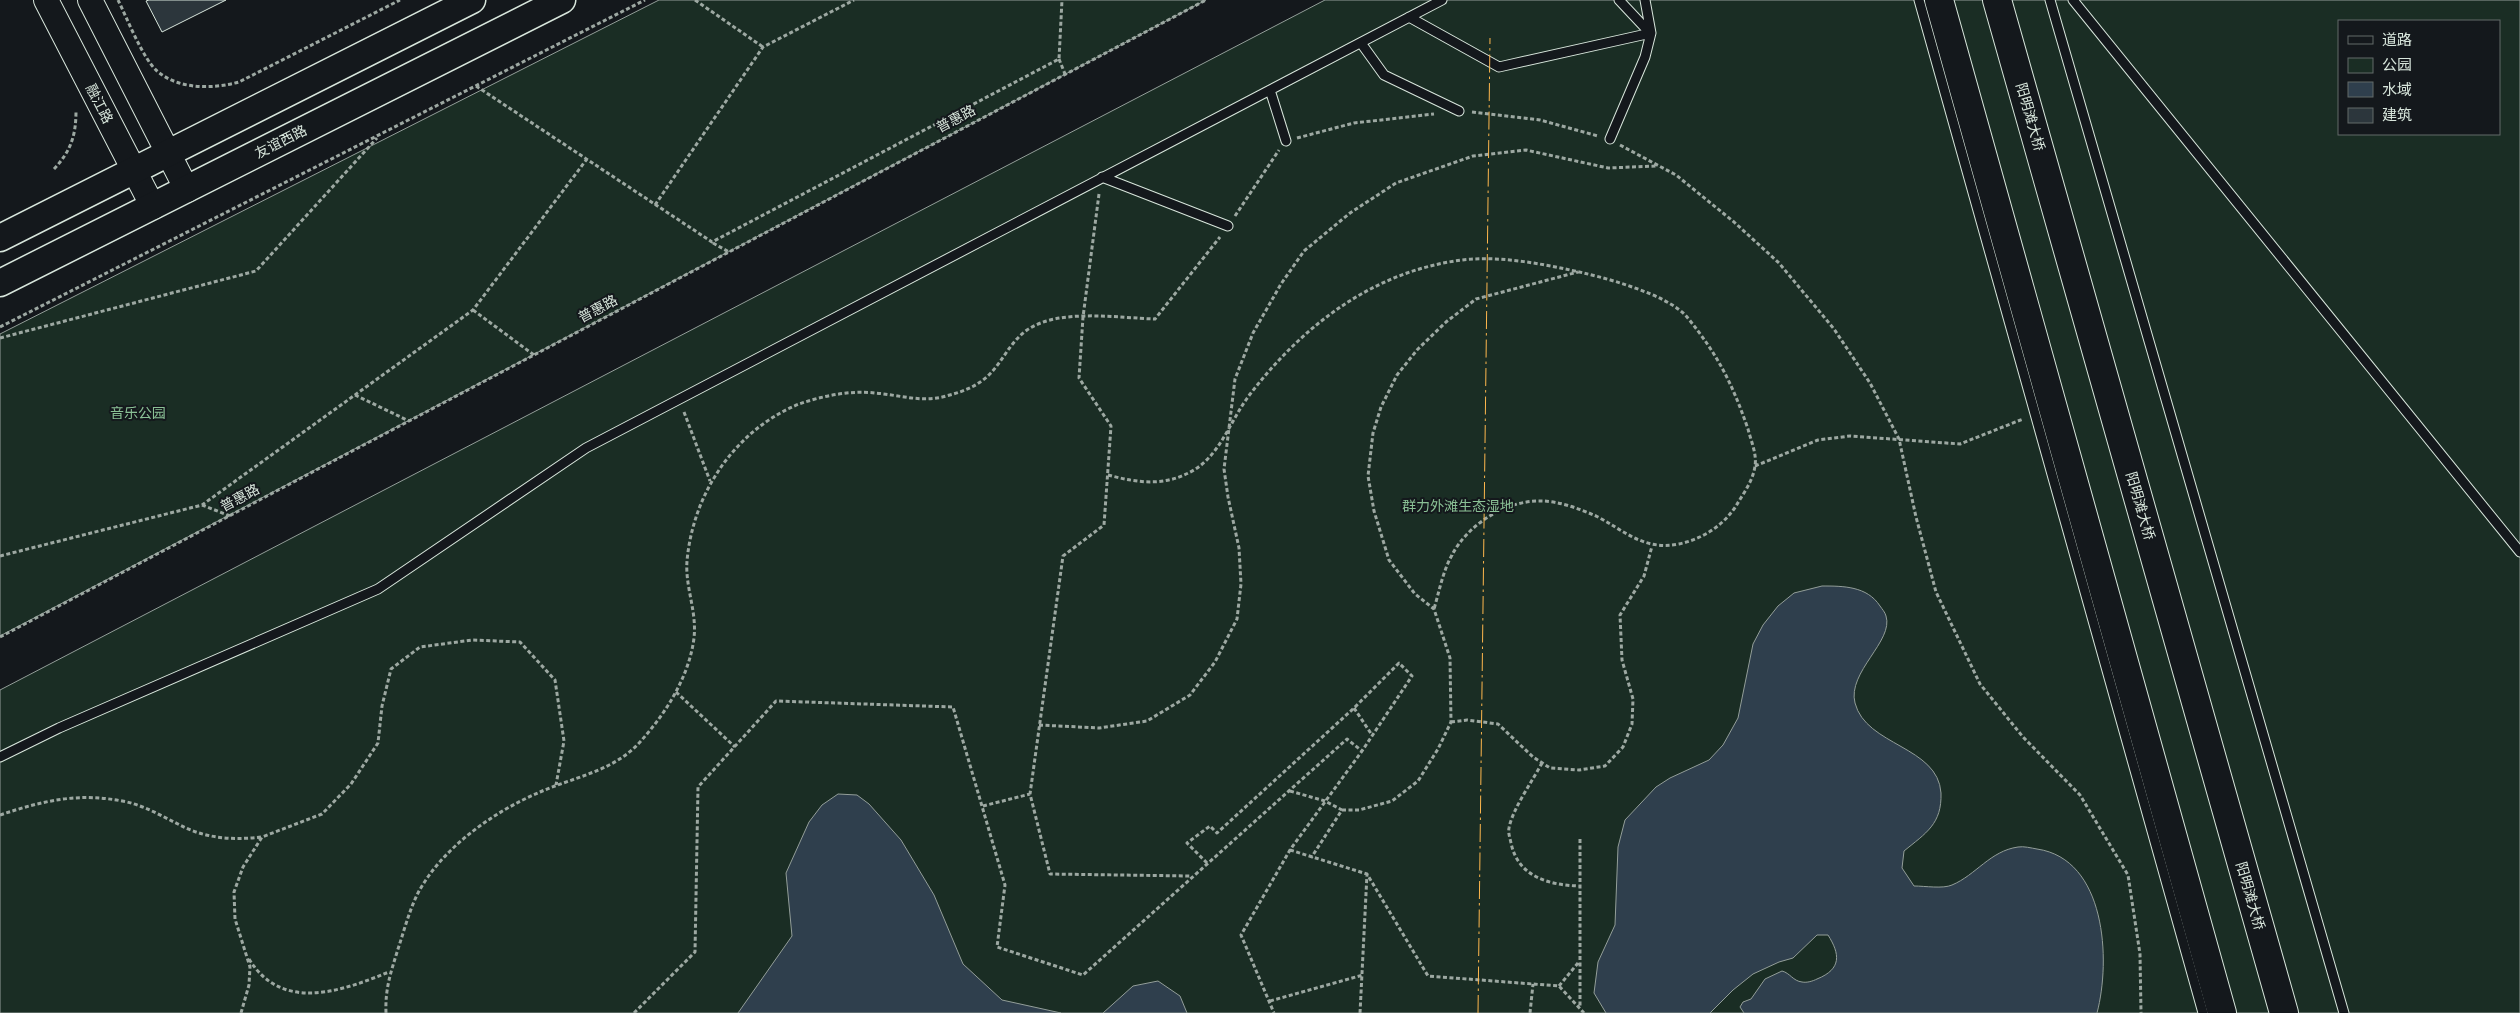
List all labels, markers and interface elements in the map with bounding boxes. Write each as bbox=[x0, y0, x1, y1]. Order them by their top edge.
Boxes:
legend bbox=[2338, 20, 2500, 135]
text: 道路 bbox=[2382, 31, 2412, 49]
text: 公园 bbox=[2382, 56, 2412, 74]
street label: 融江路 bbox=[82, 81, 116, 127]
street label: 阳明滩大桥 bbox=[2012, 81, 2048, 153]
text: 水域 bbox=[2382, 81, 2412, 99]
street label: 普惠路 bbox=[933, 102, 979, 136]
text: 建筑 bbox=[2382, 106, 2412, 124]
street label: 友谊西路 bbox=[252, 122, 310, 162]
street label: 普惠路 bbox=[575, 292, 621, 326]
park label: 音乐公园 bbox=[110, 405, 166, 422]
street label: 阳明滩大桥 bbox=[2122, 470, 2158, 542]
street label: 普惠路 bbox=[217, 481, 263, 515]
park label: 群力外滩生态湿地 bbox=[1402, 498, 1514, 515]
street label: 阳明滩大桥 bbox=[2232, 860, 2268, 932]

